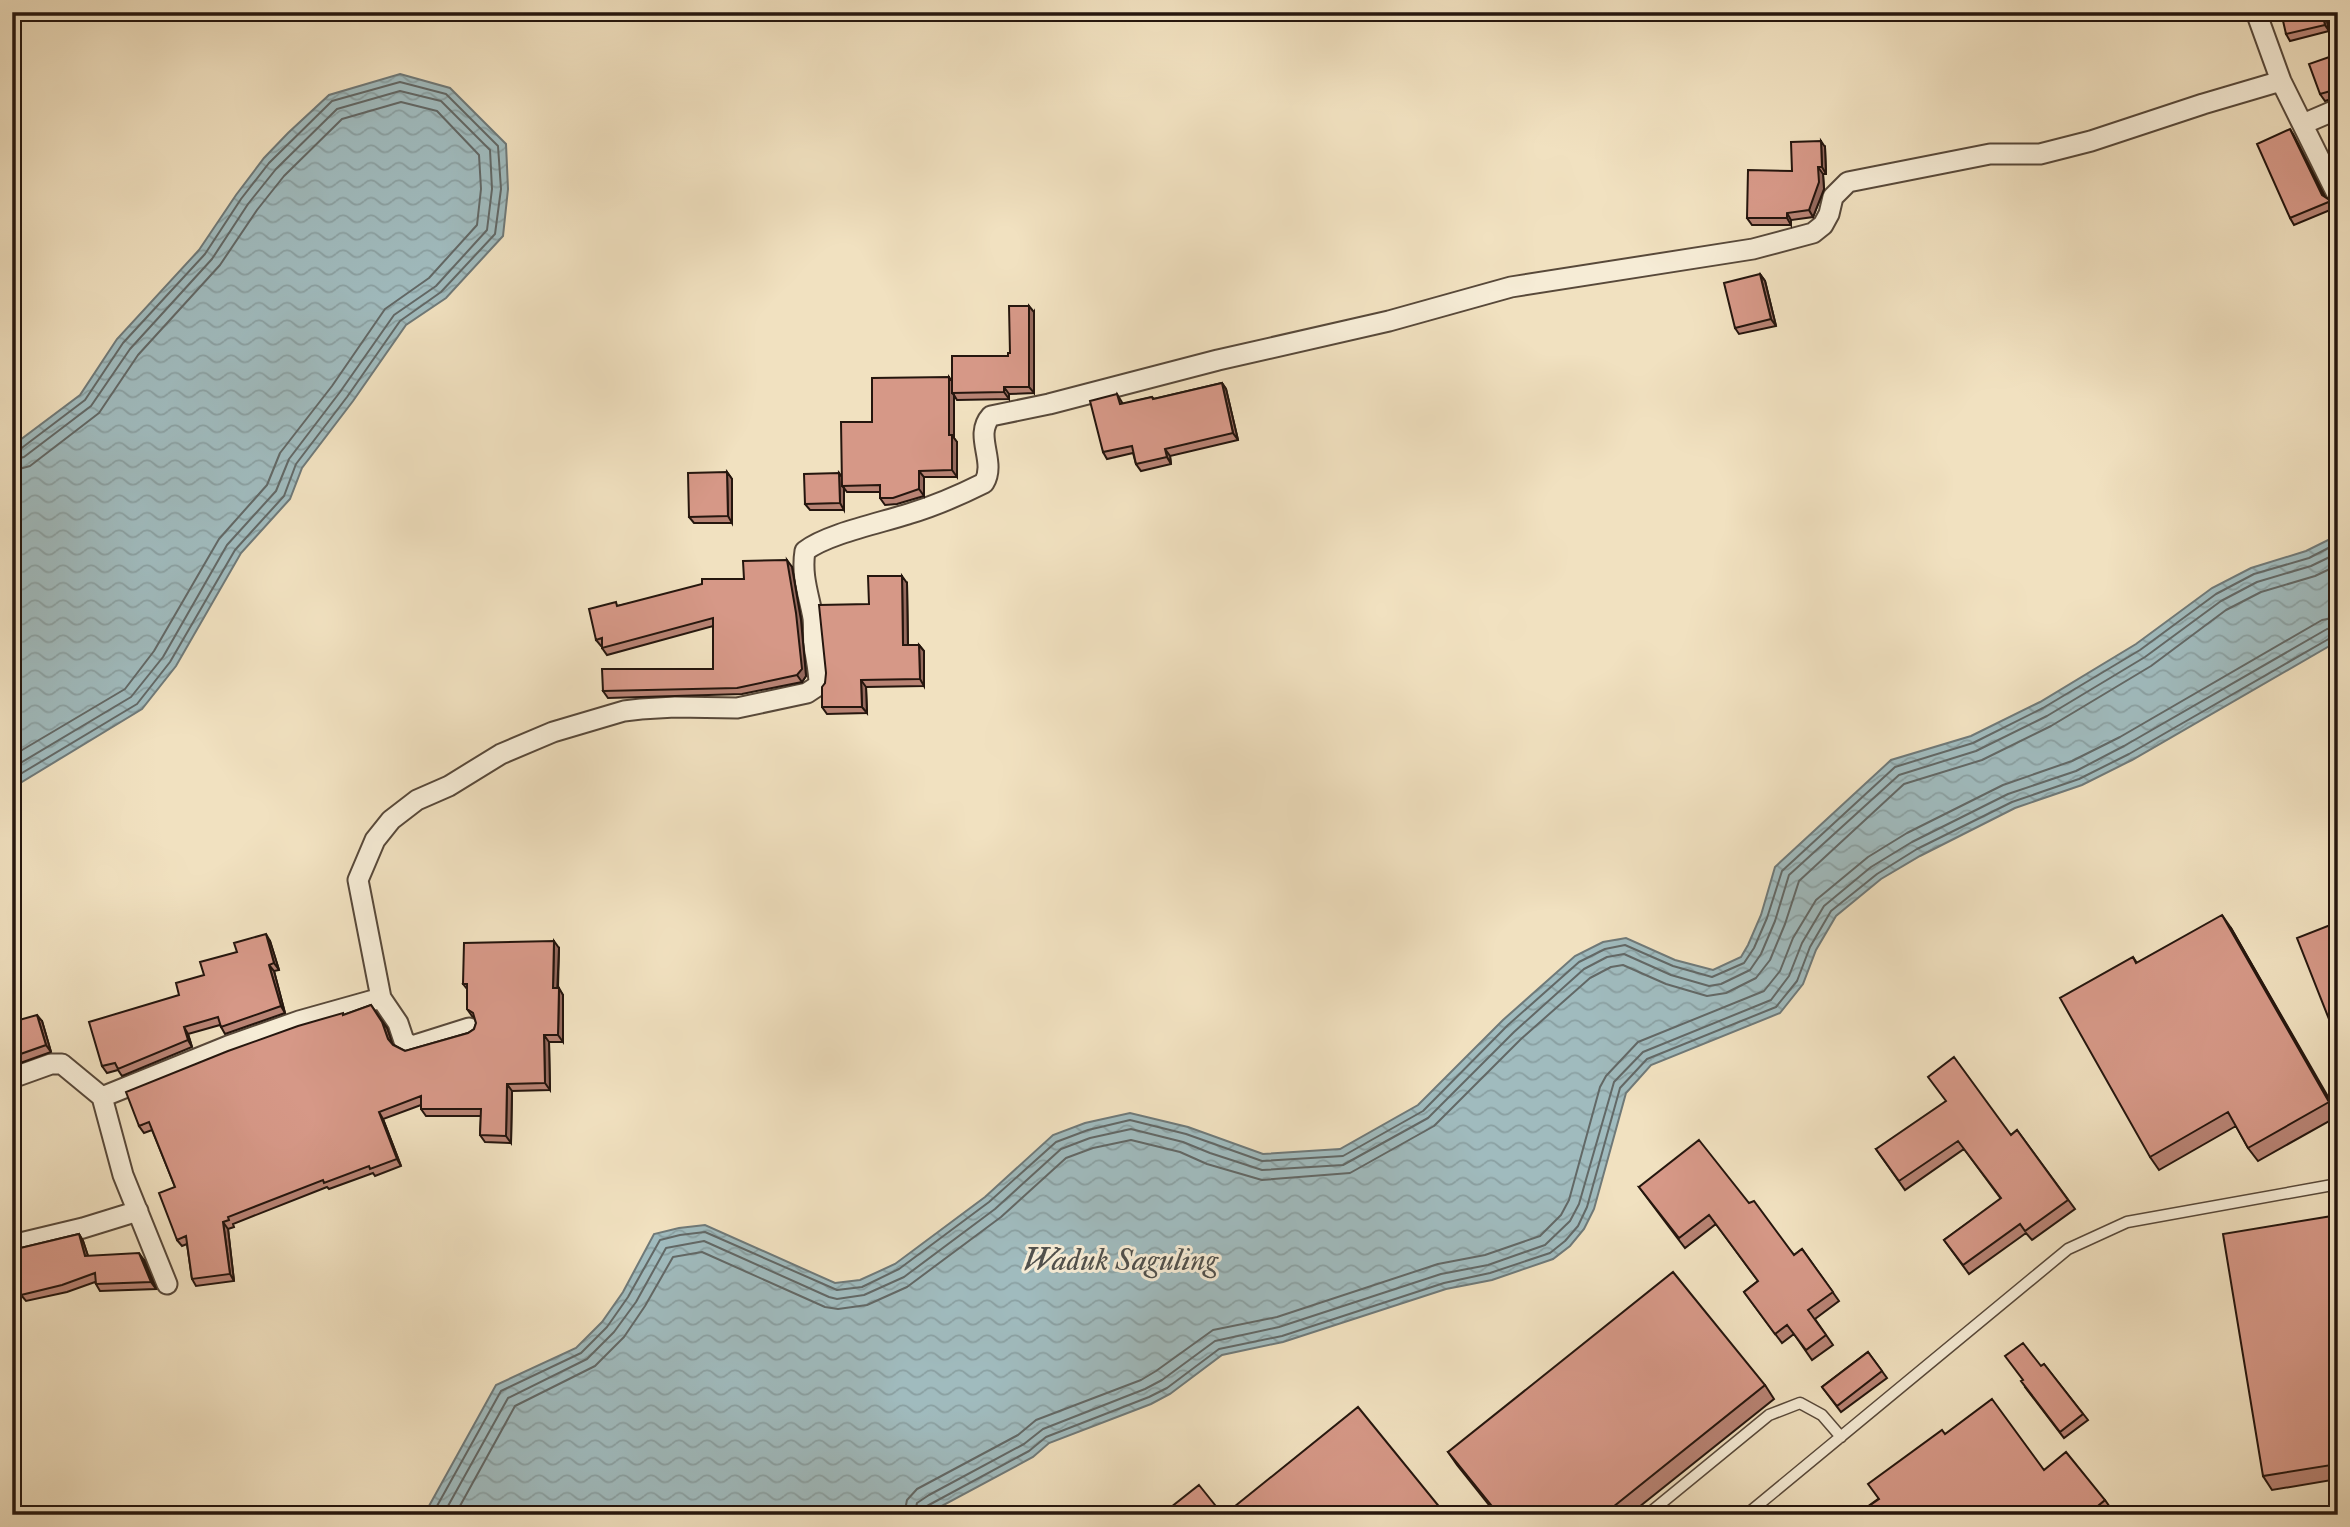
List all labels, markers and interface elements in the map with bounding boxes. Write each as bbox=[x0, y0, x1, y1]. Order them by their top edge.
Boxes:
water label: Waduk Saguling bbox=[1022, 1240, 1220, 1280]

